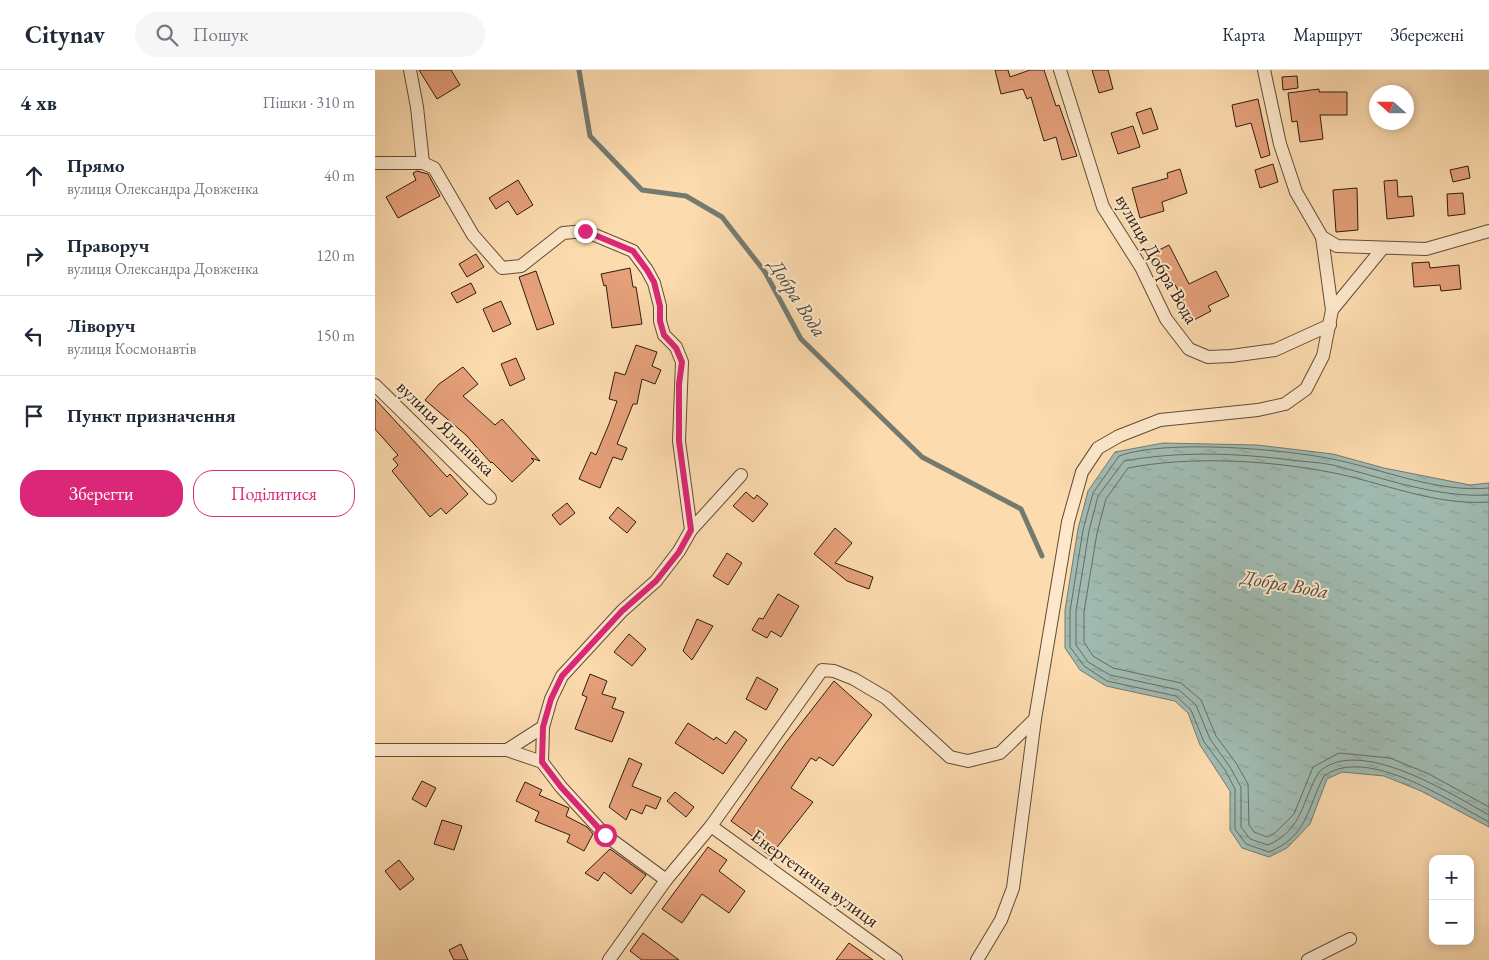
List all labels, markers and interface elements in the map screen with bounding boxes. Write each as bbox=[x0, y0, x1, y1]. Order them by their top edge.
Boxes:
search box bbox=[135, 12, 485, 57]
text: Citynav bbox=[25, 19, 105, 50]
icon: search bbox=[153, 21, 181, 49]
text: Пошук bbox=[193, 22, 248, 47]
text: Карта bbox=[1222, 23, 1265, 46]
text: Маршрут bbox=[1293, 23, 1362, 46]
text: Збережені bbox=[1390, 23, 1464, 46]
north arrow bbox=[1369, 85, 1414, 130]
text: 4 хв bbox=[20, 89, 57, 116]
text: Пішки · 310 m bbox=[262, 92, 355, 113]
text: Прямо bbox=[67, 153, 125, 178]
icon: ahead bbox=[20, 162, 48, 190]
text: 40 m bbox=[324, 165, 355, 186]
text: вулиця Олександра Довженка bbox=[67, 178, 259, 199]
street label: вулиця Добра Вода bbox=[1110, 190, 1204, 329]
route end bbox=[574, 220, 597, 243]
text: Праворуч bbox=[67, 233, 149, 258]
icon: right bbox=[20, 242, 48, 270]
text: 120 m bbox=[316, 245, 355, 266]
water label: Добра Вода bbox=[762, 252, 833, 342]
text: вулиця Олександра Довженка bbox=[67, 258, 259, 279]
text: Ліворуч bbox=[67, 313, 135, 338]
icon: left bbox=[20, 322, 48, 350]
text: 150 m bbox=[316, 325, 355, 346]
text: вулиця Космонавтів bbox=[67, 338, 196, 359]
street label: вулиця Ялинівка bbox=[391, 375, 501, 482]
icon: arrive bbox=[20, 402, 48, 430]
text: Пункт призначення bbox=[67, 403, 236, 428]
button: Зберегти bbox=[20, 470, 183, 517]
button: Поділитися bbox=[193, 470, 355, 517]
water label: Добра Вода bbox=[1237, 563, 1331, 604]
street label: Енергетична вулиця bbox=[746, 823, 885, 933]
route start bbox=[594, 824, 617, 847]
map controls bbox=[1429, 855, 1474, 945]
button: + bbox=[1429, 855, 1474, 900]
button: − bbox=[1429, 900, 1474, 945]

